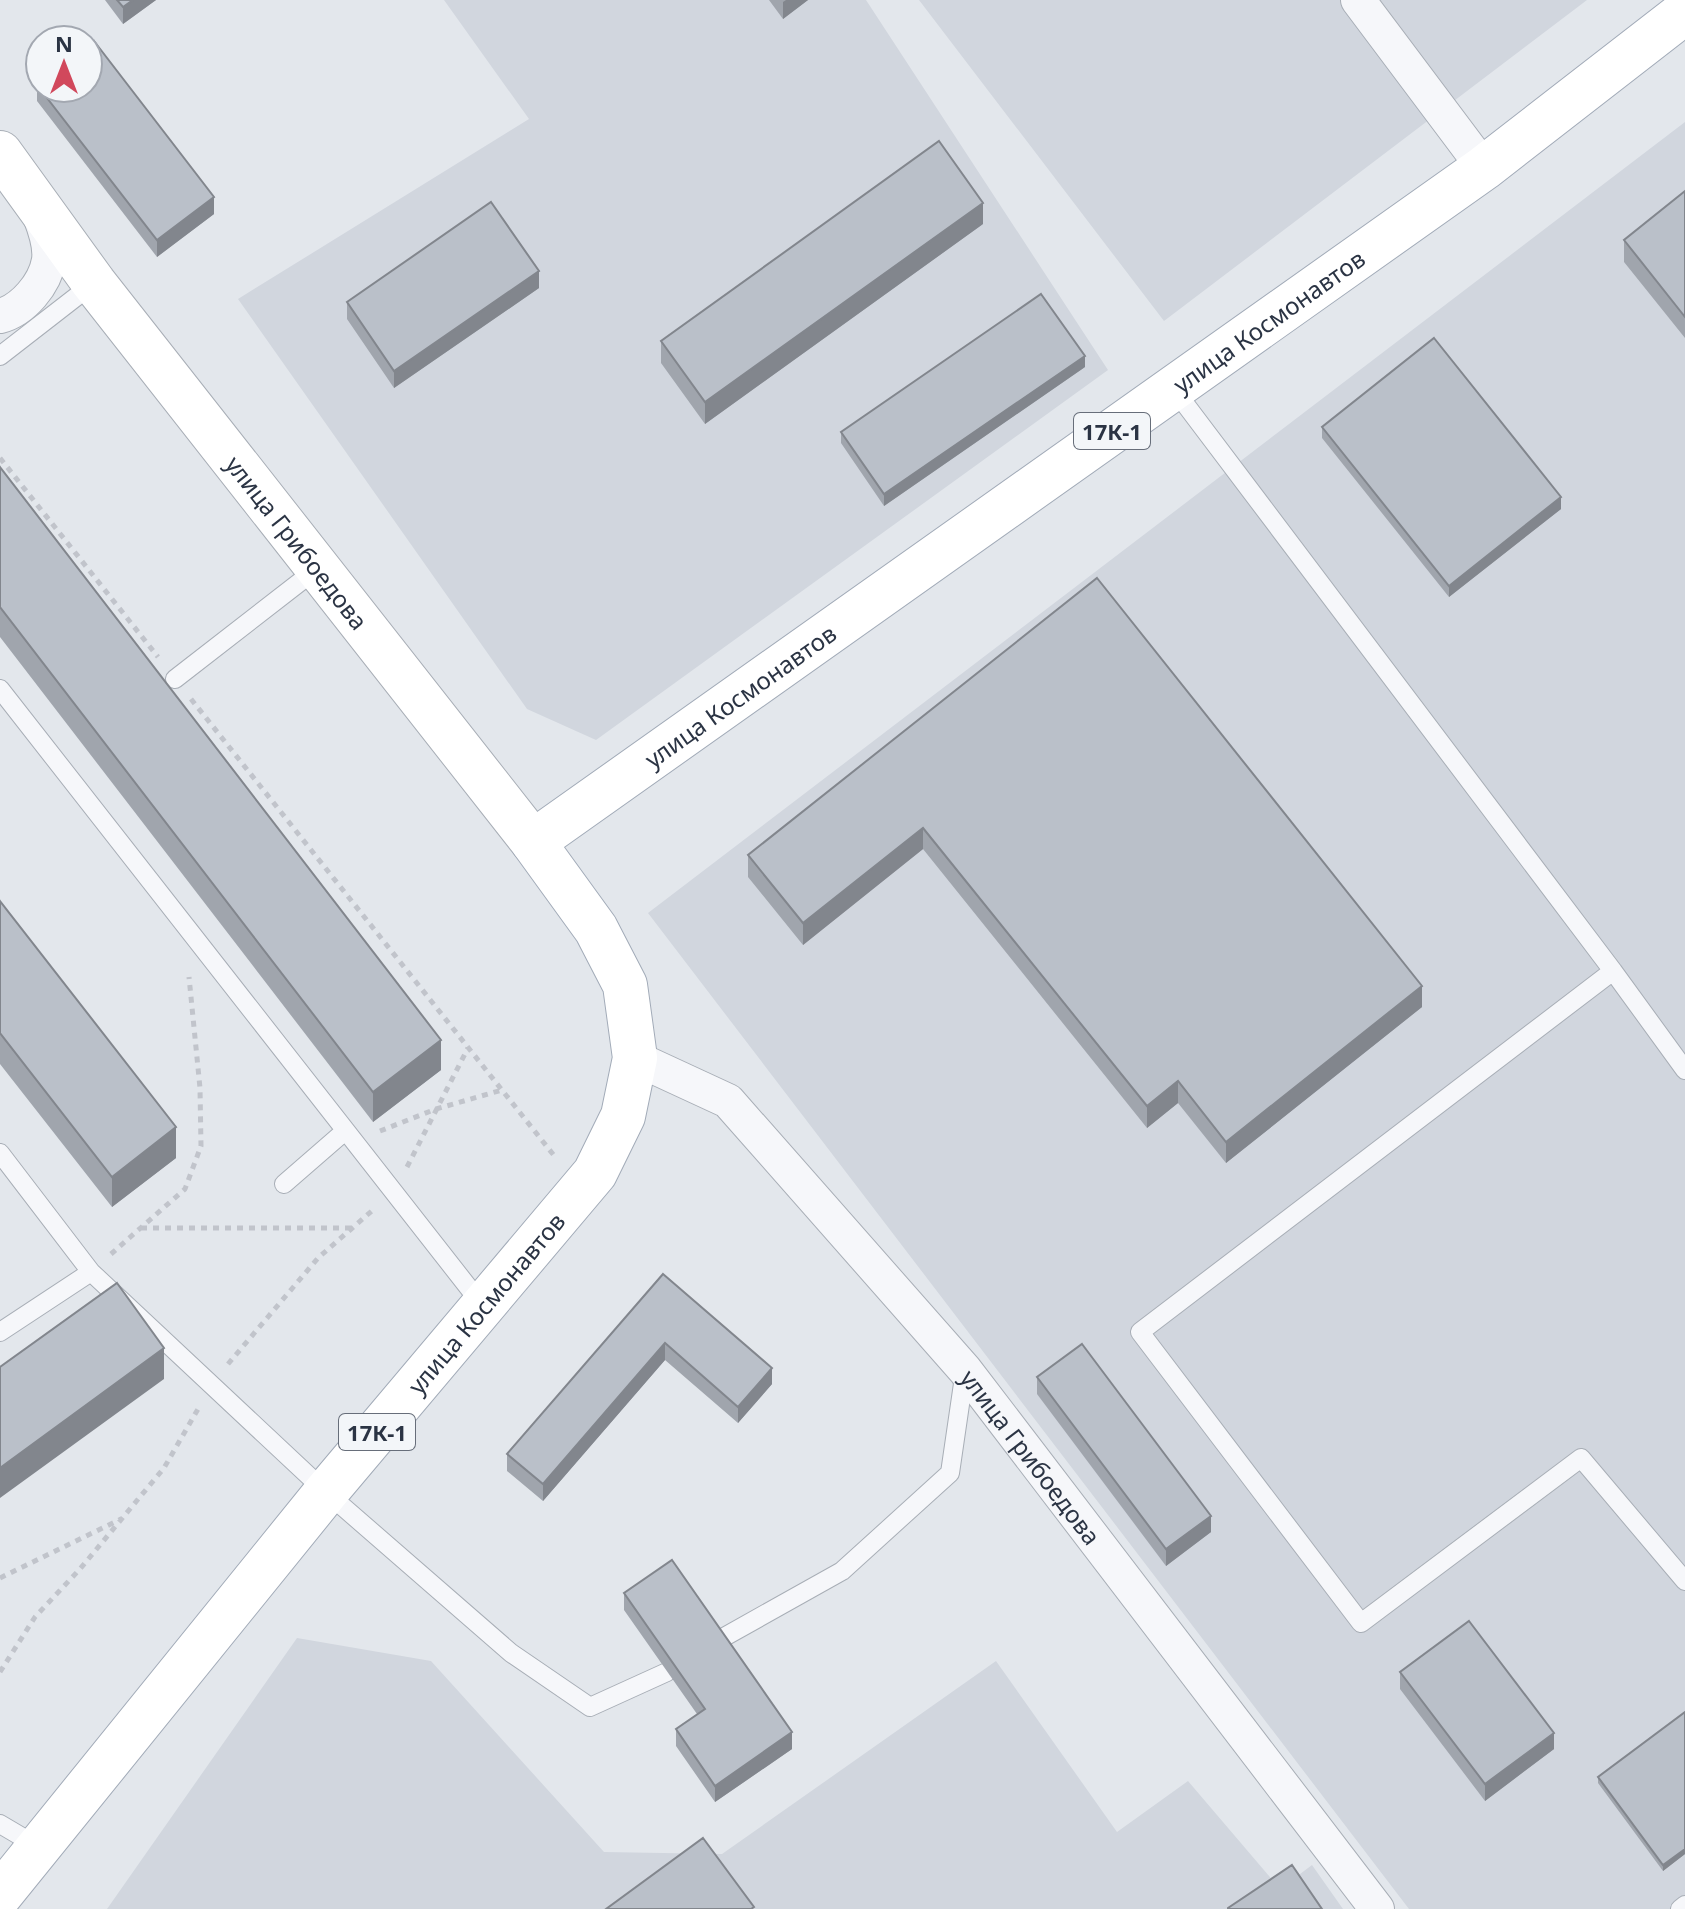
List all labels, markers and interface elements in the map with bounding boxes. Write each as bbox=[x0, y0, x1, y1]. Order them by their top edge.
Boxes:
north arrow bbox=[24, 24, 104, 104]
text: N bbox=[55, 28, 73, 58]
street label: улица Космонавтов bbox=[1166, 241, 1371, 400]
road number: 17К-1 bbox=[1074, 413, 1150, 449]
street label: улица Грибоедова bbox=[219, 448, 376, 636]
street label: улица Космонавтов bbox=[637, 616, 842, 775]
street label: улица Космонавтов bbox=[400, 1205, 572, 1400]
street label: улица Грибоедова bbox=[954, 1362, 1109, 1551]
road number: 17К-1 bbox=[339, 1414, 415, 1450]

